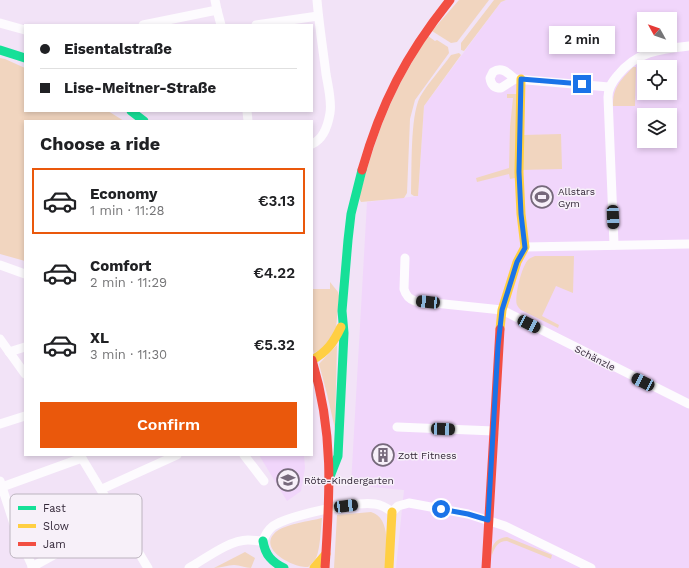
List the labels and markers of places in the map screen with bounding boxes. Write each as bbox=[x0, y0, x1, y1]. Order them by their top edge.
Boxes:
sports icon: Allstars Gym bbox=[529, 184, 555, 210]
place label: Allstars Gym bbox=[558, 186, 595, 209]
building icon: Zott Fitness bbox=[370, 442, 396, 468]
place label: Zott Fitness bbox=[398, 450, 457, 461]
school or university icon: Röte-Kindergarten bbox=[275, 467, 301, 493]
place label: Röte-Kindergarten bbox=[304, 475, 394, 486]

